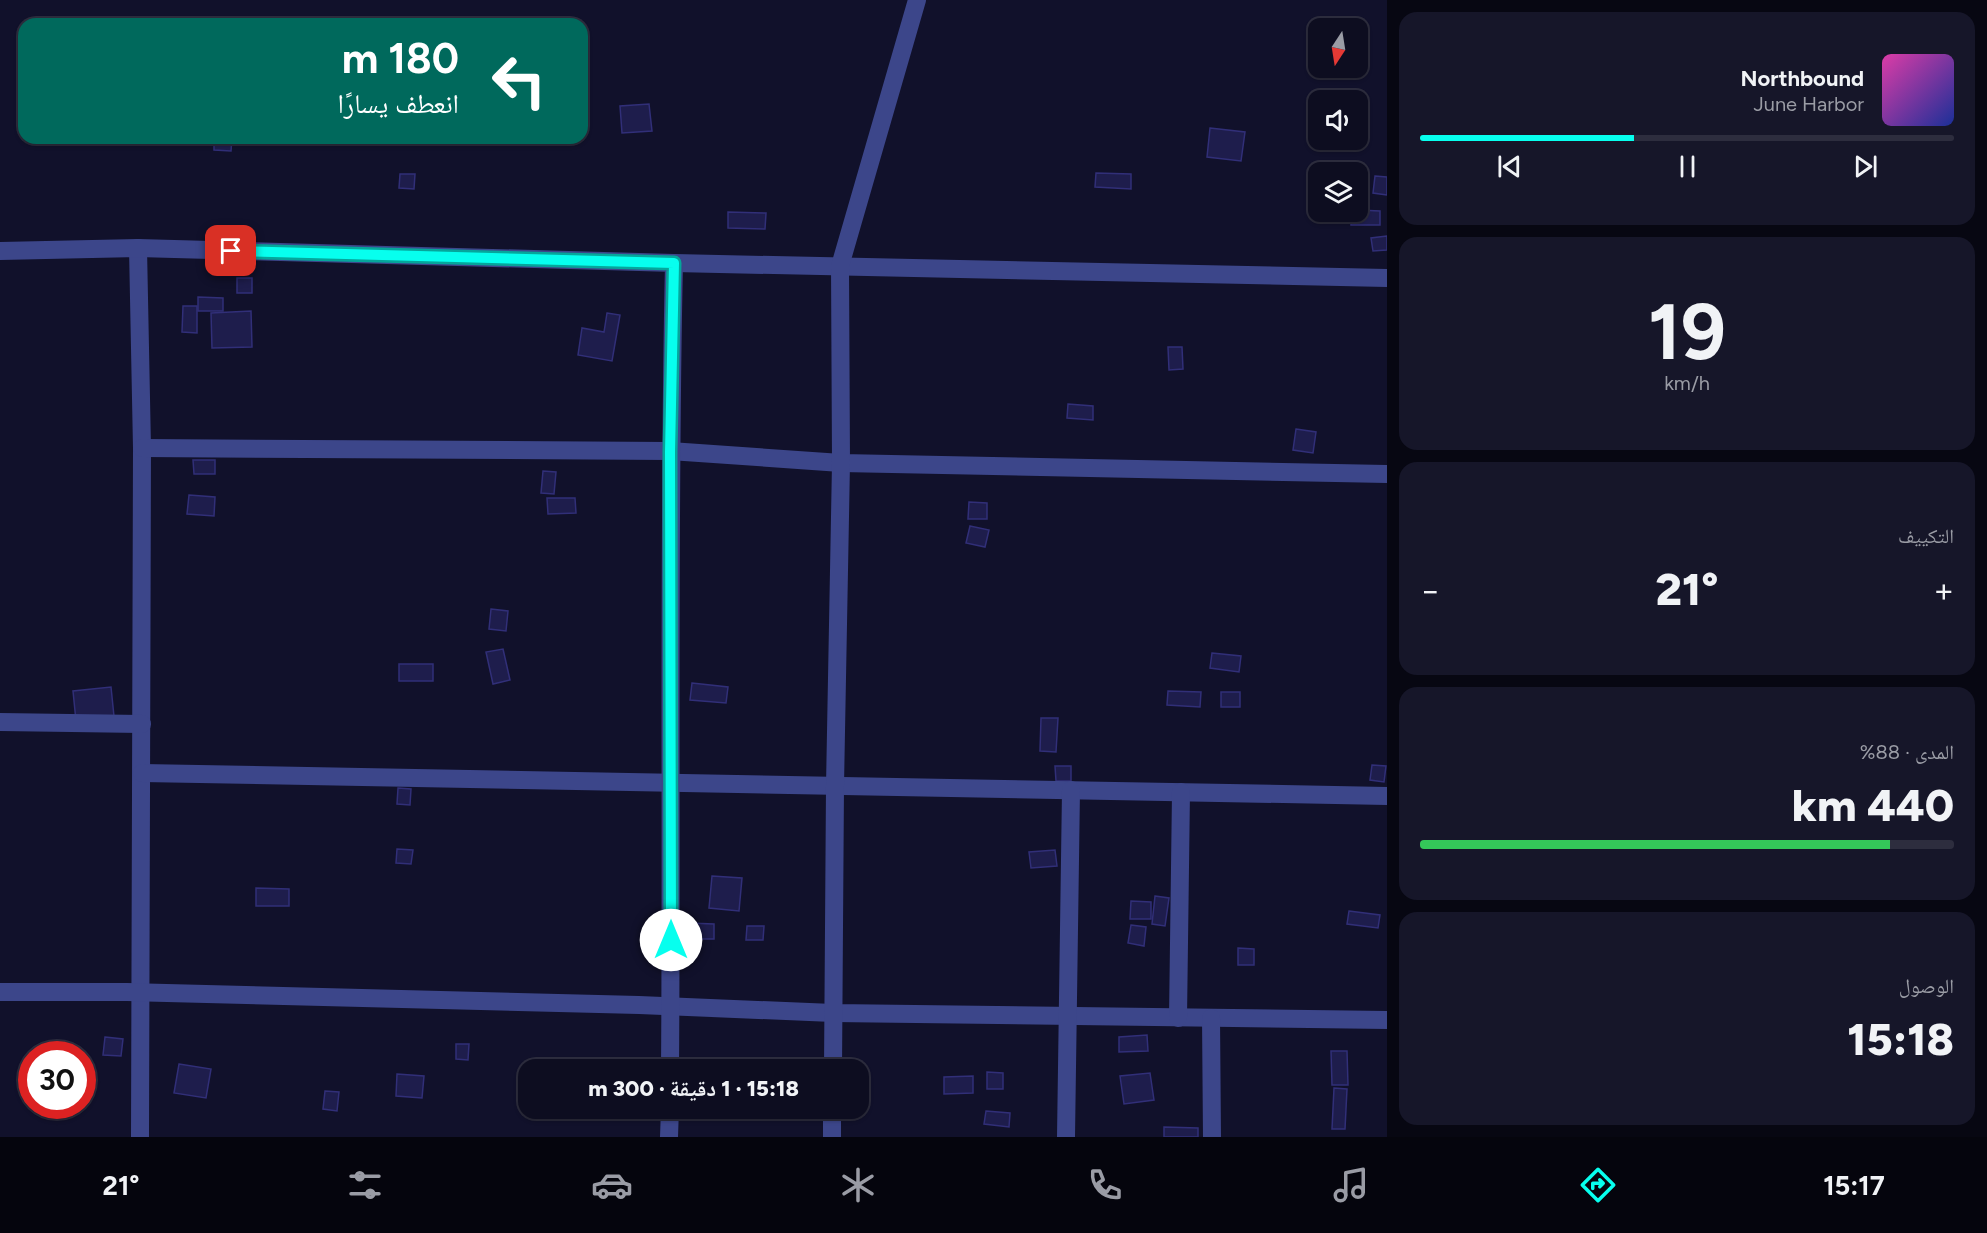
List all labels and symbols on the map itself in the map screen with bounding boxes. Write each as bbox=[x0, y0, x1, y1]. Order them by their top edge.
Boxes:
north arrow bbox=[1308, 18, 1368, 78]
pin bbox=[205, 225, 256, 276]
position arrow bbox=[639, 908, 703, 972]
speed limit sign: 30 bbox=[18, 1041, 96, 1119]

